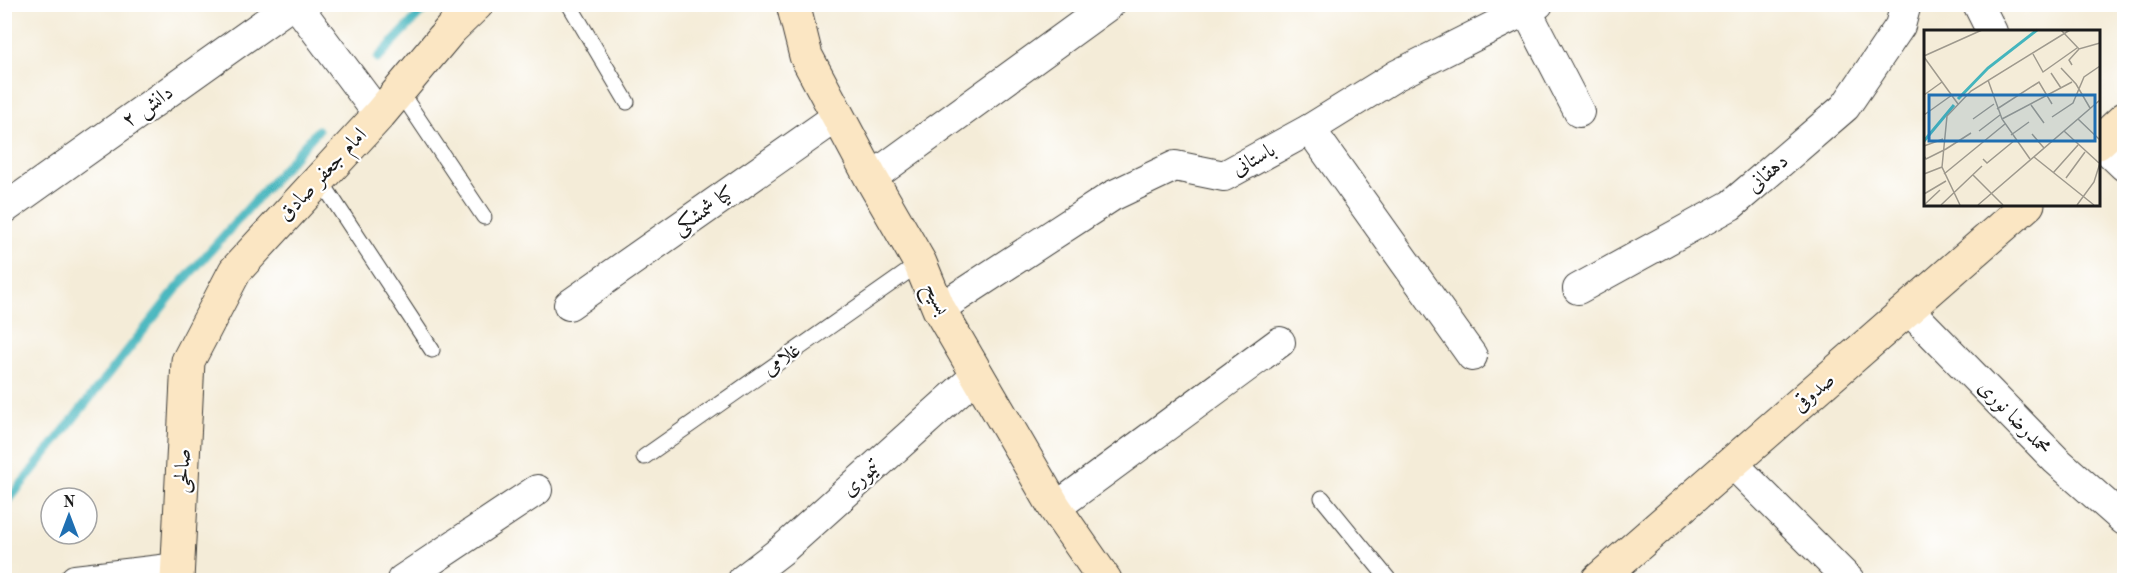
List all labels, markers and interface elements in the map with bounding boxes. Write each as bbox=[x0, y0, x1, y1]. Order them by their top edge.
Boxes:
inset map bbox=[1924, 30, 2099, 206]
street label: دانش ۲ bbox=[119, 82, 179, 134]
street label: امام جعفر صادق bbox=[275, 124, 376, 230]
street label: باستانی bbox=[1229, 140, 1280, 181]
street label: دهقانی bbox=[1743, 151, 1793, 197]
street label: کیا شمشکی bbox=[669, 182, 740, 241]
street label: بسیح bbox=[913, 279, 953, 322]
street label: غلامی bbox=[759, 340, 805, 380]
street label: صدوقی bbox=[1788, 369, 1839, 417]
street label: محمدرضا نوری bbox=[1973, 377, 2055, 460]
street label: صالحی bbox=[171, 448, 197, 494]
street label: تیموری bbox=[838, 456, 886, 502]
north arrow bbox=[39, 486, 99, 546]
text: N bbox=[63, 495, 76, 511]

